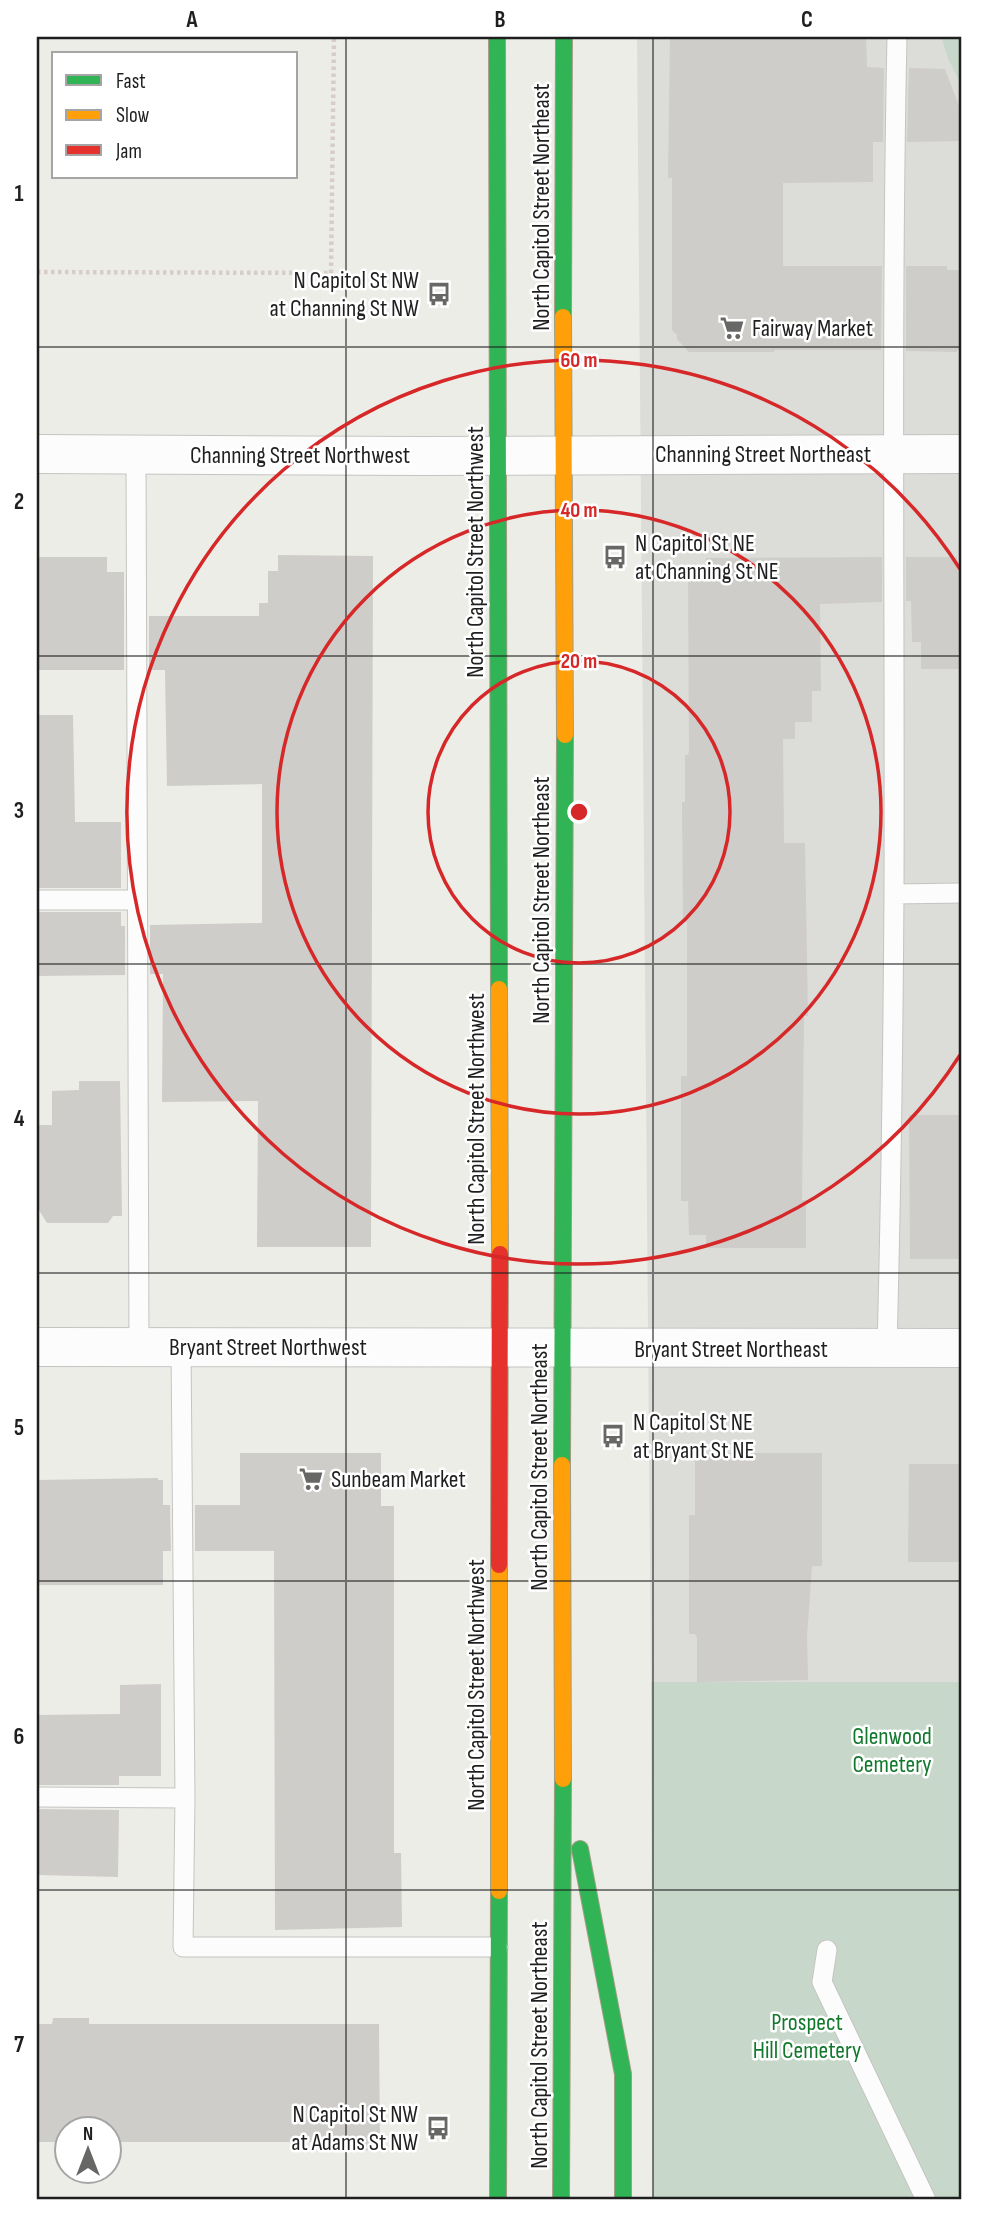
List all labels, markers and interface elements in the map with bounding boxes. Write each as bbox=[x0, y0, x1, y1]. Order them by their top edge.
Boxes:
text: A bbox=[186, 6, 199, 34]
text: B bbox=[495, 6, 506, 34]
text: C bbox=[801, 6, 813, 34]
legend bbox=[52, 52, 298, 178]
text: Fast bbox=[116, 69, 146, 94]
street label: North Capitol Street Northeast bbox=[527, 83, 556, 331]
text: Slow bbox=[116, 103, 150, 128]
text: Jam bbox=[115, 139, 142, 164]
text: 1 bbox=[14, 180, 24, 208]
place label: N Capitol St NW at Channing St NW bbox=[270, 266, 419, 323]
bus stop icon: N Capitol St NW at Channing St NW bbox=[425, 280, 453, 308]
supermarket icon: Fairway Market bbox=[718, 314, 746, 342]
place label: Fairway Market bbox=[752, 314, 873, 343]
text: 60 m bbox=[560, 348, 598, 373]
street label: North Capitol Street Northwest bbox=[461, 426, 490, 678]
street label: Channing Street Northeast bbox=[655, 440, 871, 469]
street label: Channing Street Northwest bbox=[190, 441, 410, 470]
text: 2 bbox=[14, 488, 24, 516]
text: 40 m bbox=[561, 498, 597, 523]
place label: N Capitol St NE at Channing St NE bbox=[635, 529, 779, 586]
bus stop icon: N Capitol St NE at Channing St NE bbox=[601, 543, 629, 571]
text: 20 m bbox=[561, 649, 597, 674]
street label: North Capitol Street Northeast bbox=[527, 776, 556, 1024]
text: 3 bbox=[14, 797, 24, 825]
centre of rings bbox=[567, 800, 591, 824]
street label: North Capitol Street Northwest bbox=[462, 993, 491, 1245]
text: 4 bbox=[14, 1105, 25, 1133]
street label: Bryant Street Northwest bbox=[169, 1333, 367, 1362]
street label: Bryant Street Northeast bbox=[634, 1335, 828, 1364]
street label: North Capitol Street Northeast bbox=[525, 1343, 554, 1591]
place label: N Capitol St NE at Bryant St NE bbox=[633, 1408, 754, 1465]
text: 5 bbox=[14, 1414, 24, 1442]
bus stop icon: N Capitol St NE at Bryant St NE bbox=[599, 1422, 627, 1450]
supermarket icon: Sunbeam Market bbox=[297, 1465, 325, 1493]
place label: Sunbeam Market bbox=[331, 1465, 466, 1494]
street label: North Capitol Street Northwest bbox=[462, 1559, 491, 1811]
park label: Glenwood Cemetery bbox=[852, 1722, 932, 1779]
text: 6 bbox=[14, 1723, 24, 1751]
street label: North Capitol Street Northeast bbox=[525, 1921, 554, 2169]
park label: Prospect Hill Cemetery bbox=[753, 2008, 861, 2065]
text: 7 bbox=[14, 2031, 24, 2059]
place label: N Capitol St NW at Adams St NW bbox=[291, 2100, 418, 2157]
north arrow bbox=[52, 2114, 122, 2184]
bus stop icon: N Capitol St NW at Adams St NW bbox=[424, 2114, 452, 2142]
text: N bbox=[83, 2123, 93, 2146]

